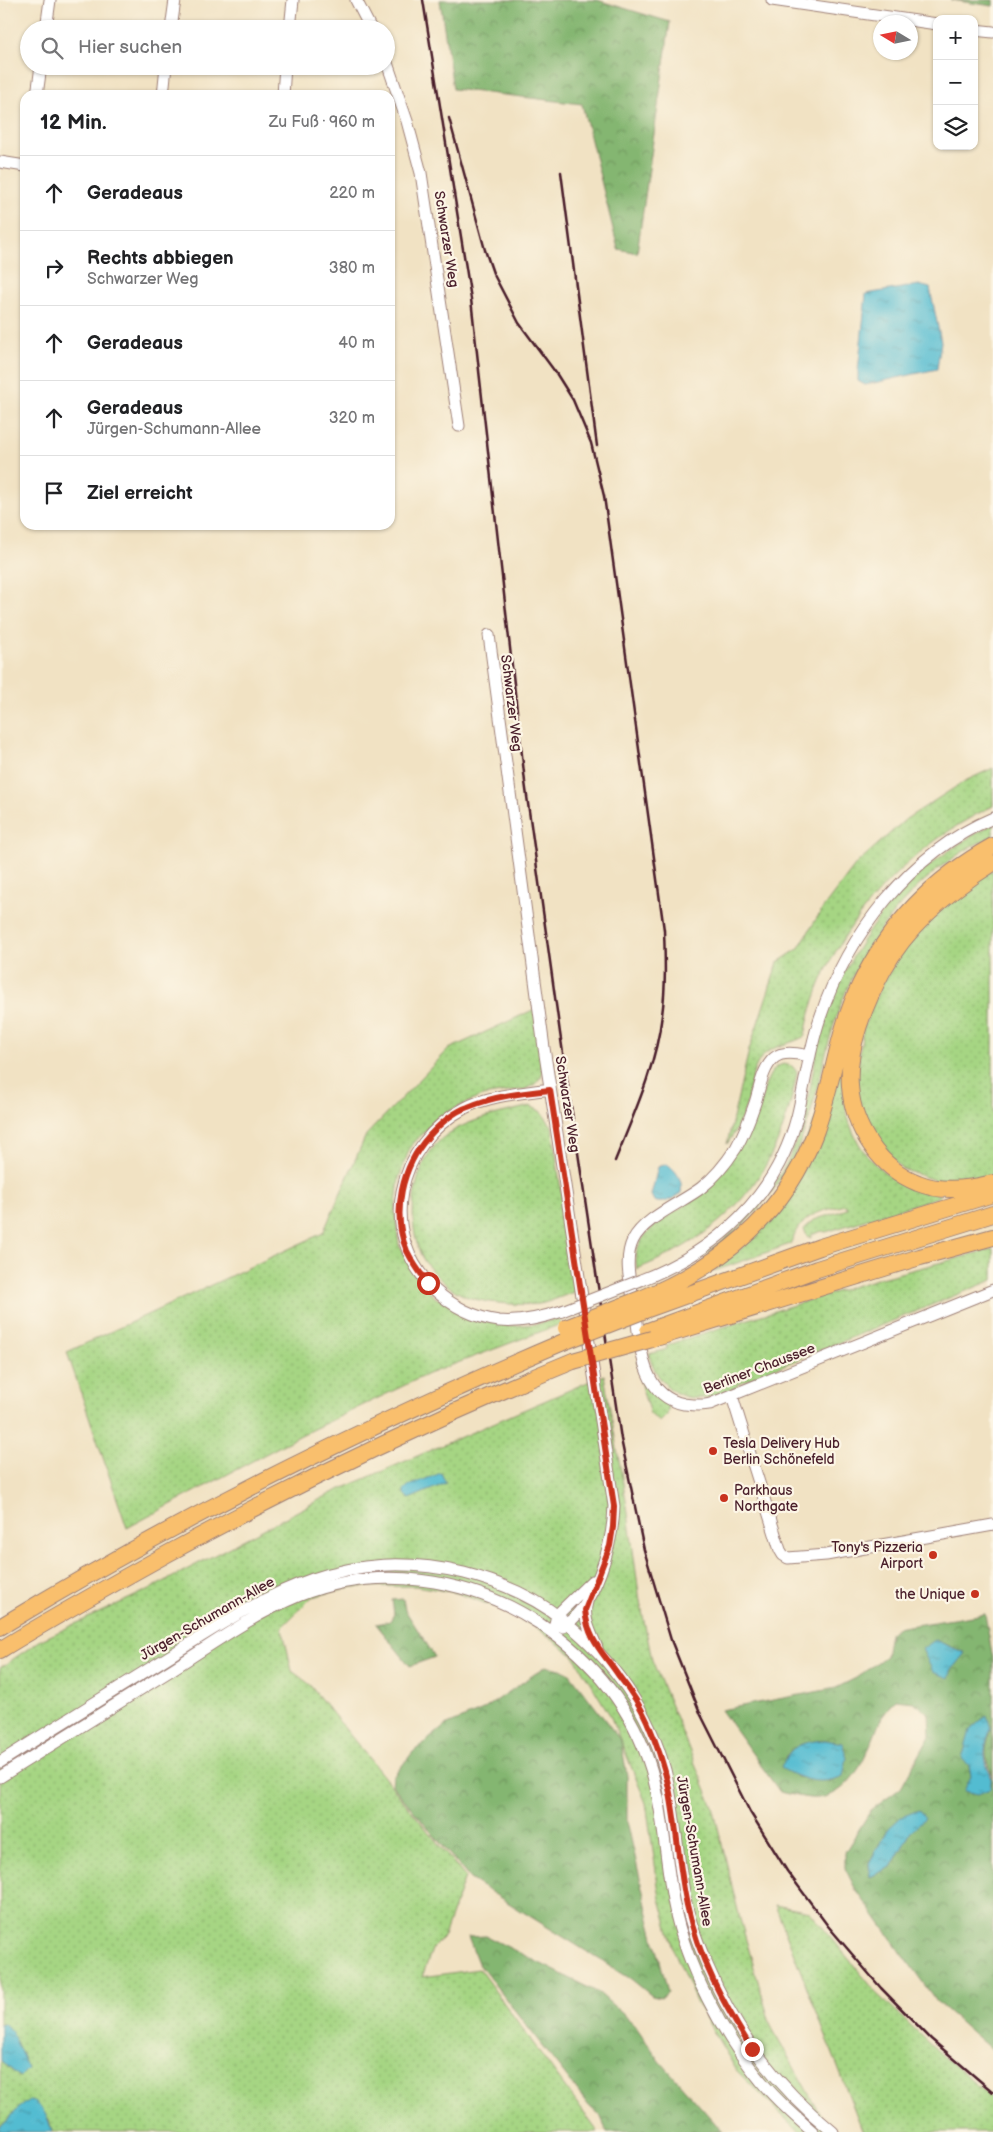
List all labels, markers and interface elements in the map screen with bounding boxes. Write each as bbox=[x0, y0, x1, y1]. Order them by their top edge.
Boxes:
north arrow bbox=[873, 15, 918, 60]
map controls bbox=[933, 15, 978, 150]
button: + bbox=[933, 15, 978, 60]
search box bbox=[20, 20, 395, 75]
icon: search bbox=[38, 34, 66, 62]
text: Hier suchen bbox=[78, 36, 182, 59]
button: − bbox=[933, 60, 978, 105]
button: layers bbox=[933, 105, 978, 150]
text: 12 Min. bbox=[40, 110, 107, 135]
text: Zu Fuß · 960 m bbox=[269, 113, 375, 132]
icon: ahead bbox=[40, 179, 68, 207]
text: Geradeaus bbox=[87, 182, 183, 205]
text: 220 m bbox=[329, 184, 375, 203]
street label: Schwarzer Weg bbox=[430, 190, 463, 289]
text: Rechts abbiegen bbox=[87, 247, 234, 270]
icon: right bbox=[40, 254, 68, 282]
text: 380 m bbox=[329, 259, 375, 278]
text: Schwarzer Weg bbox=[87, 270, 198, 289]
icon: ahead bbox=[40, 329, 68, 357]
text: Geradeaus bbox=[87, 332, 183, 355]
text: 40 m bbox=[338, 334, 375, 353]
text: Geradeaus bbox=[87, 397, 183, 420]
icon: ahead bbox=[40, 404, 68, 432]
text: 320 m bbox=[329, 409, 375, 428]
text: Jürgen-Schumann-Allee bbox=[87, 420, 261, 439]
icon: arrive bbox=[40, 479, 68, 507]
text: Ziel erreicht bbox=[87, 482, 193, 505]
street label: Schwarzer Weg bbox=[497, 654, 526, 752]
street label: Schwarzer Weg bbox=[551, 1055, 584, 1154]
route start bbox=[417, 1272, 440, 1295]
street label: Berliner Chaussee bbox=[701, 1339, 817, 1398]
place label: Tesla Delivery Hub Berlin Schönefeld bbox=[723, 1435, 840, 1468]
marker: Tesla Delivery Hub Berlin Schönefeld bbox=[707, 1445, 719, 1457]
place label: Parkhaus Northgate bbox=[734, 1482, 798, 1515]
marker: Parkhaus Northgate bbox=[718, 1492, 730, 1504]
place label: Tony's Pizzeria Airport bbox=[831, 1539, 924, 1572]
marker: Tony's Pizzeria Airport bbox=[927, 1549, 939, 1561]
street label: Jürgen-Schumann-Allee bbox=[137, 1573, 277, 1664]
place label: the Unique bbox=[895, 1586, 965, 1603]
marker: the Unique bbox=[969, 1588, 981, 1600]
street label: Jürgen-Schumann-Allee bbox=[673, 1775, 716, 1928]
route end bbox=[741, 2038, 764, 2061]

